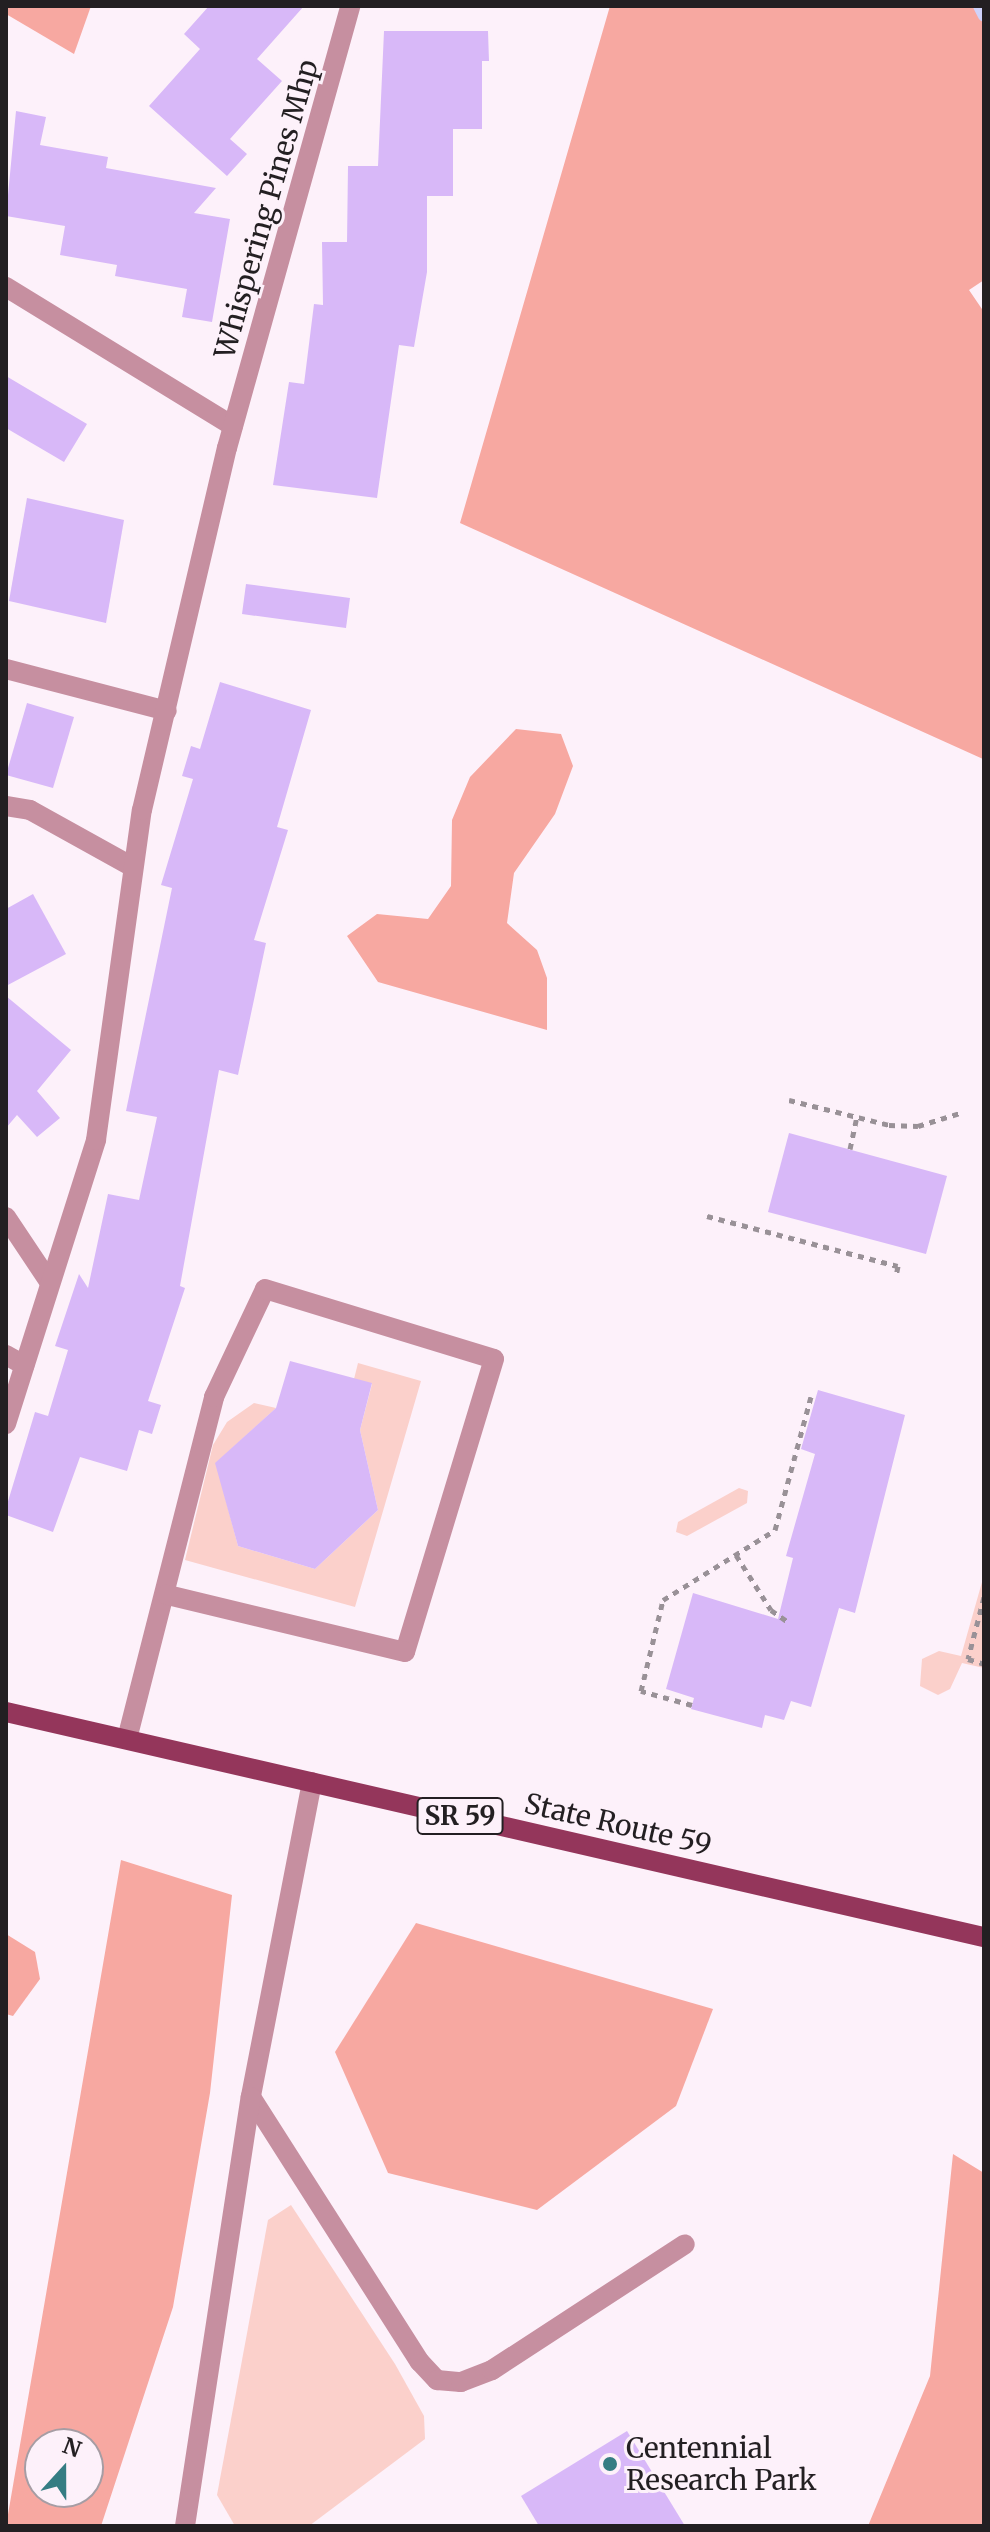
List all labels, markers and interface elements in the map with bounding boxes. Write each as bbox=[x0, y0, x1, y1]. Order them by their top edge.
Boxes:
street label: Whispering Pines Mhp bbox=[207, 56, 325, 362]
street label: State Route 59 bbox=[521, 1786, 715, 1862]
road number: SR 59 bbox=[416, 1794, 504, 1838]
north arrow bbox=[24, 2428, 104, 2508]
text: N bbox=[59, 2431, 85, 2464]
place label: Centennial Research Park bbox=[626, 2431, 817, 2497]
marker: Centennial Research Park bbox=[601, 2455, 619, 2473]

